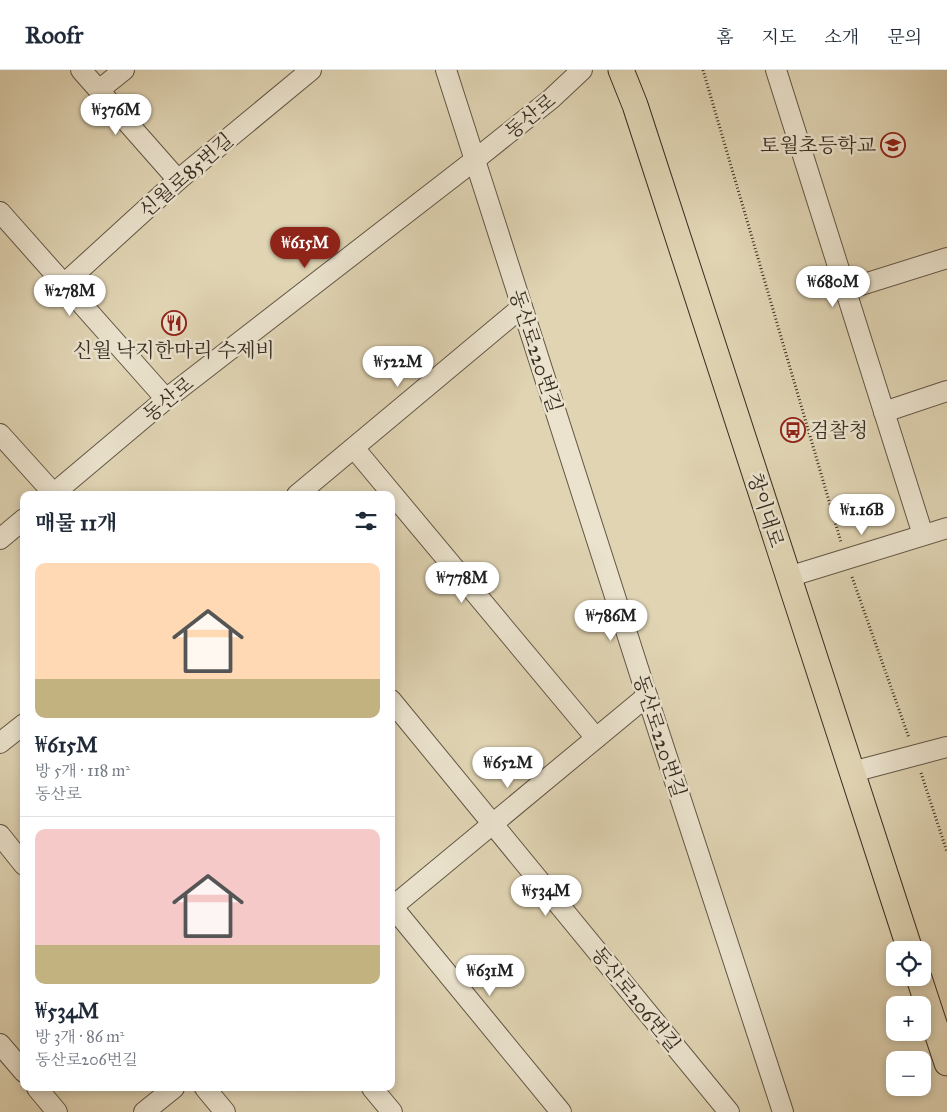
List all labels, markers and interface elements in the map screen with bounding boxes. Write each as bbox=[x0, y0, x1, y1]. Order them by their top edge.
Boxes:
text: Roofr bbox=[25, 20, 83, 50]
text: 홈 bbox=[716, 26, 734, 48]
text: 지도 bbox=[762, 26, 796, 48]
text: 소개 bbox=[824, 26, 859, 48]
text: 문의 bbox=[887, 26, 922, 48]
street label: 동산로 bbox=[500, 88, 560, 144]
pin: ₩376M bbox=[81, 93, 151, 136]
text: ₩376M bbox=[91, 100, 141, 119]
street label: 신월로85번길 bbox=[134, 128, 238, 222]
school or university icon: 토월초등학교 bbox=[880, 132, 906, 158]
place label: 토월초등학교 bbox=[760, 133, 877, 157]
pin: ₩615M bbox=[270, 226, 340, 269]
text: ₩615M bbox=[281, 233, 329, 252]
pin: ₩680M bbox=[798, 266, 868, 308]
text: ₩680M bbox=[807, 272, 859, 291]
pin: ₩278M bbox=[35, 274, 105, 317]
text: ₩278M bbox=[45, 281, 95, 300]
street label: 동산로220번길 bbox=[505, 286, 567, 416]
restaurant icon: 신월 낙지한마리 수제비 bbox=[161, 310, 187, 336]
place label: 신월 낙지한마리 수제비 bbox=[73, 338, 275, 362]
pin: ₩522M bbox=[363, 346, 433, 388]
text: ₩522M bbox=[373, 352, 423, 371]
street label: 동산로 bbox=[138, 371, 198, 427]
bus stop icon: 검찰청 bbox=[780, 417, 806, 443]
place label: 검찰청 bbox=[810, 418, 868, 442]
street label: 창이대로 bbox=[743, 470, 789, 550]
pin: ₩1.16B bbox=[821, 494, 903, 536]
text: ₩1.16B bbox=[840, 500, 884, 519]
icon: filters bbox=[352, 507, 380, 535]
text: 매물 11개 bbox=[35, 510, 117, 536]
pin: ₩778M bbox=[427, 562, 497, 604]
text: ₩778M bbox=[436, 568, 488, 587]
icon: home bbox=[163, 596, 253, 686]
pin: ₩786M bbox=[576, 600, 646, 642]
text: ₩786M bbox=[585, 606, 637, 625]
street label: 동산로220번길 bbox=[629, 671, 691, 801]
text: ₩615M bbox=[35, 732, 98, 758]
pin: ₩652M bbox=[473, 746, 543, 789]
text: ₩652M bbox=[483, 753, 533, 772]
text: 방 5개 · 118 m² bbox=[35, 761, 130, 780]
text: 동산로 bbox=[35, 784, 81, 803]
icon: home bbox=[163, 861, 253, 951]
pin: ₩534M bbox=[511, 874, 581, 917]
text: ₩534M bbox=[522, 881, 570, 900]
map controls bbox=[886, 941, 931, 1096]
button: locate bbox=[886, 941, 931, 986]
street label: 동산로206번길 bbox=[586, 942, 686, 1056]
pin: ₩631M bbox=[455, 954, 525, 997]
text: ₩631M bbox=[467, 961, 513, 980]
button: + bbox=[886, 996, 931, 1041]
text: ₩534M bbox=[35, 998, 99, 1024]
text: 방 3개 · 86 m² bbox=[35, 1027, 124, 1046]
text: 동산로206번길 bbox=[35, 1050, 138, 1069]
button: − bbox=[886, 1051, 931, 1096]

